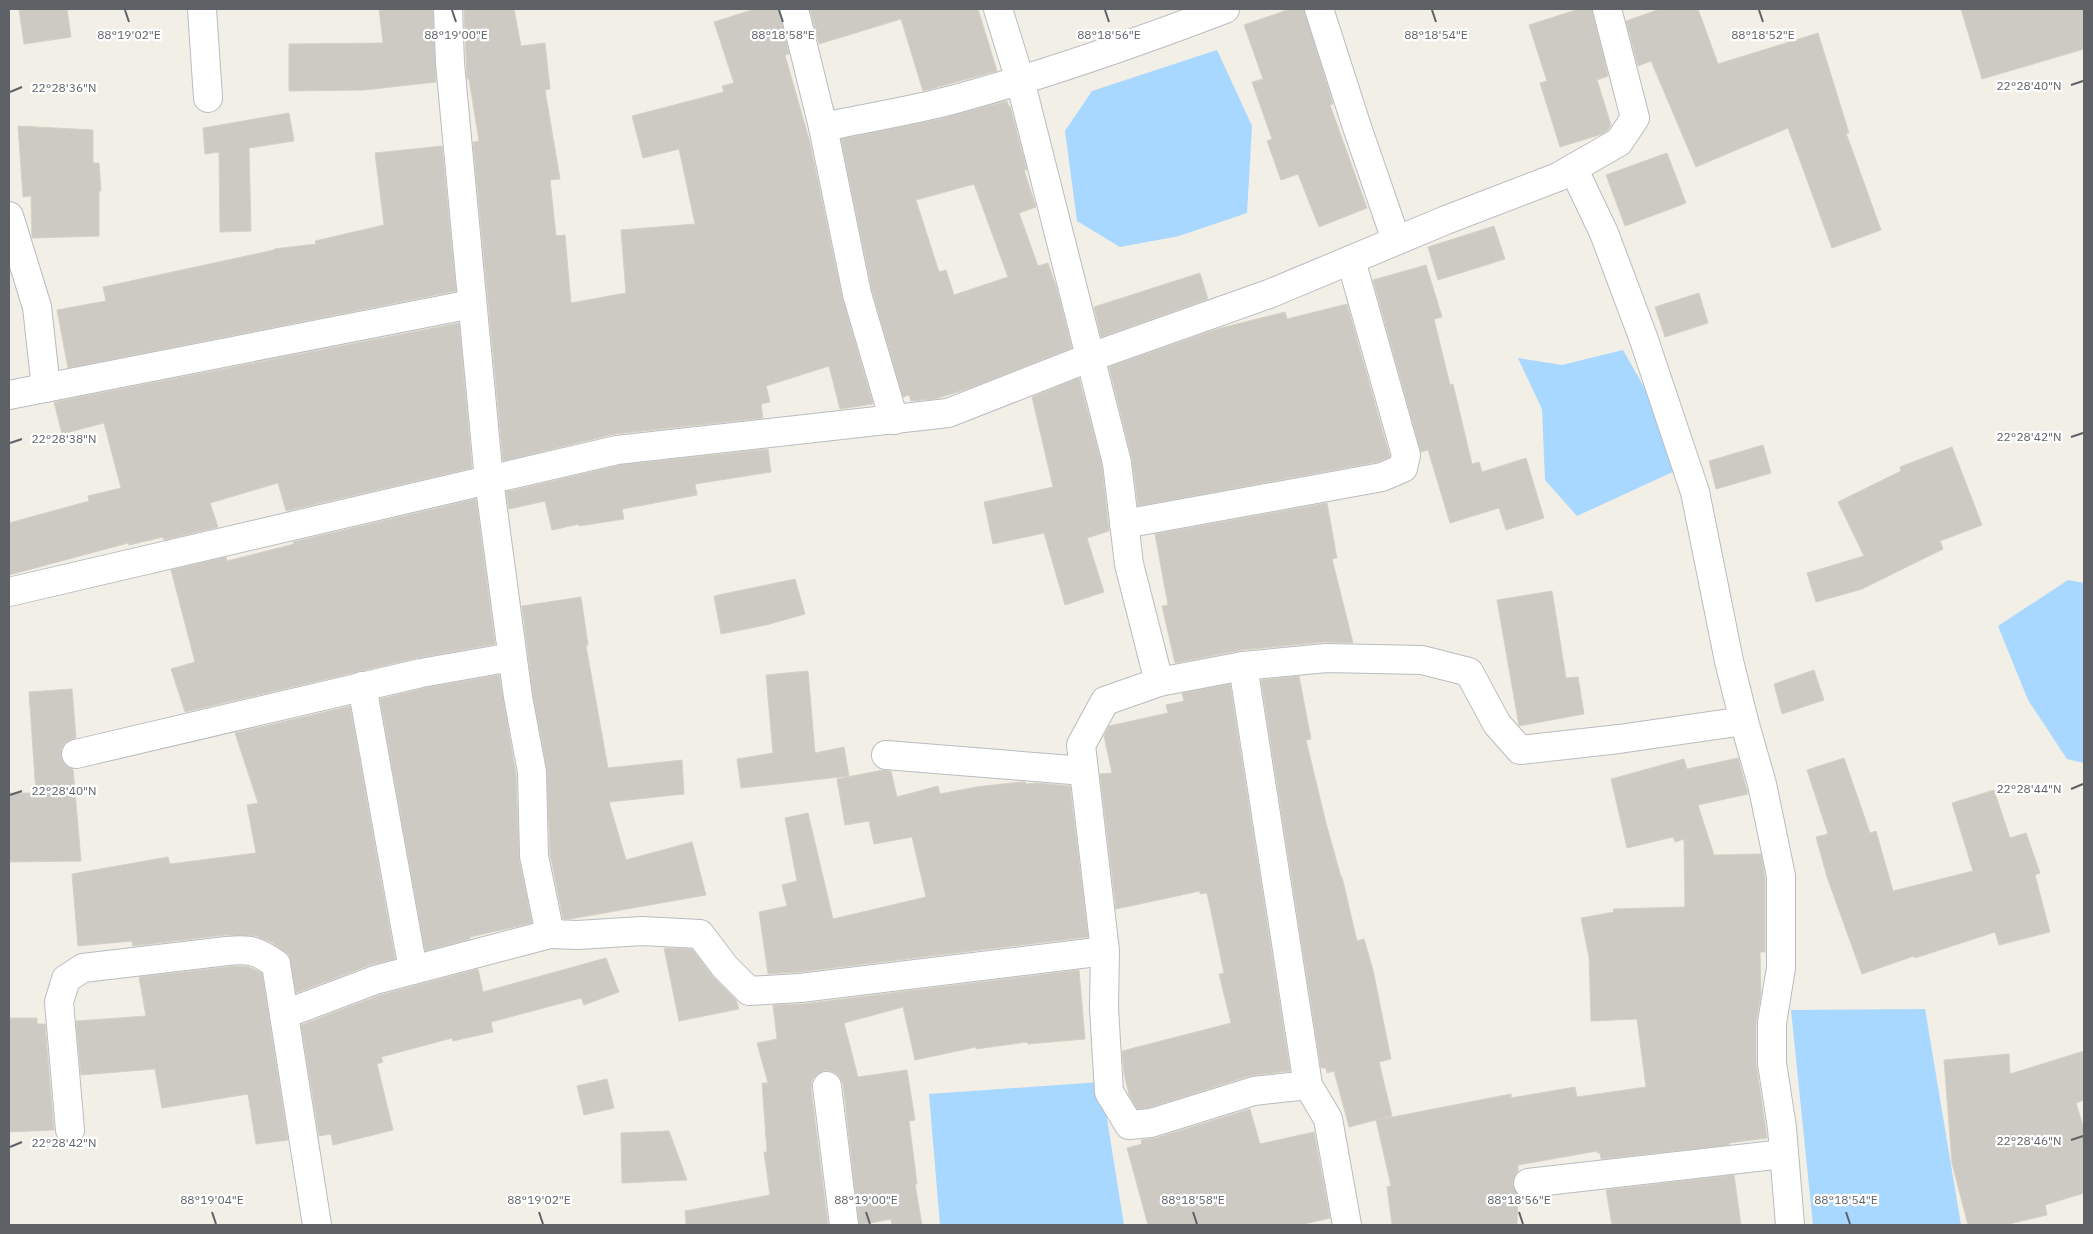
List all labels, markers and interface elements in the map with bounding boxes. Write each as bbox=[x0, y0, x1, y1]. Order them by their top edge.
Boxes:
text: 88°19'02"E bbox=[97, 27, 161, 42]
text: 88°19'00"E bbox=[424, 27, 488, 42]
text: 88°18'58"E bbox=[751, 27, 815, 42]
text: 88°18'56"E bbox=[1077, 27, 1141, 42]
text: 88°18'54"E bbox=[1404, 27, 1468, 42]
text: 88°18'52"E bbox=[1731, 27, 1795, 42]
text: 22°28'40"N bbox=[1996, 78, 2062, 93]
text: 22°28'36"N bbox=[31, 80, 97, 95]
text: 22°28'42"N bbox=[1996, 429, 2062, 444]
text: 22°28'38"N bbox=[31, 431, 97, 446]
text: 22°28'44"N bbox=[1996, 781, 2062, 796]
text: 22°28'40"N bbox=[31, 783, 97, 798]
text: 22°28'46"N bbox=[1996, 1133, 2062, 1148]
text: 22°28'42"N bbox=[31, 1135, 97, 1150]
text: 88°19'04"E bbox=[180, 1192, 244, 1207]
text: 88°19'02"E bbox=[507, 1192, 571, 1207]
text: 88°19'00"E bbox=[834, 1192, 898, 1207]
text: 88°18'58"E bbox=[1161, 1192, 1225, 1207]
text: 88°18'56"E bbox=[1487, 1192, 1551, 1207]
text: 88°18'54"E bbox=[1814, 1192, 1878, 1207]

